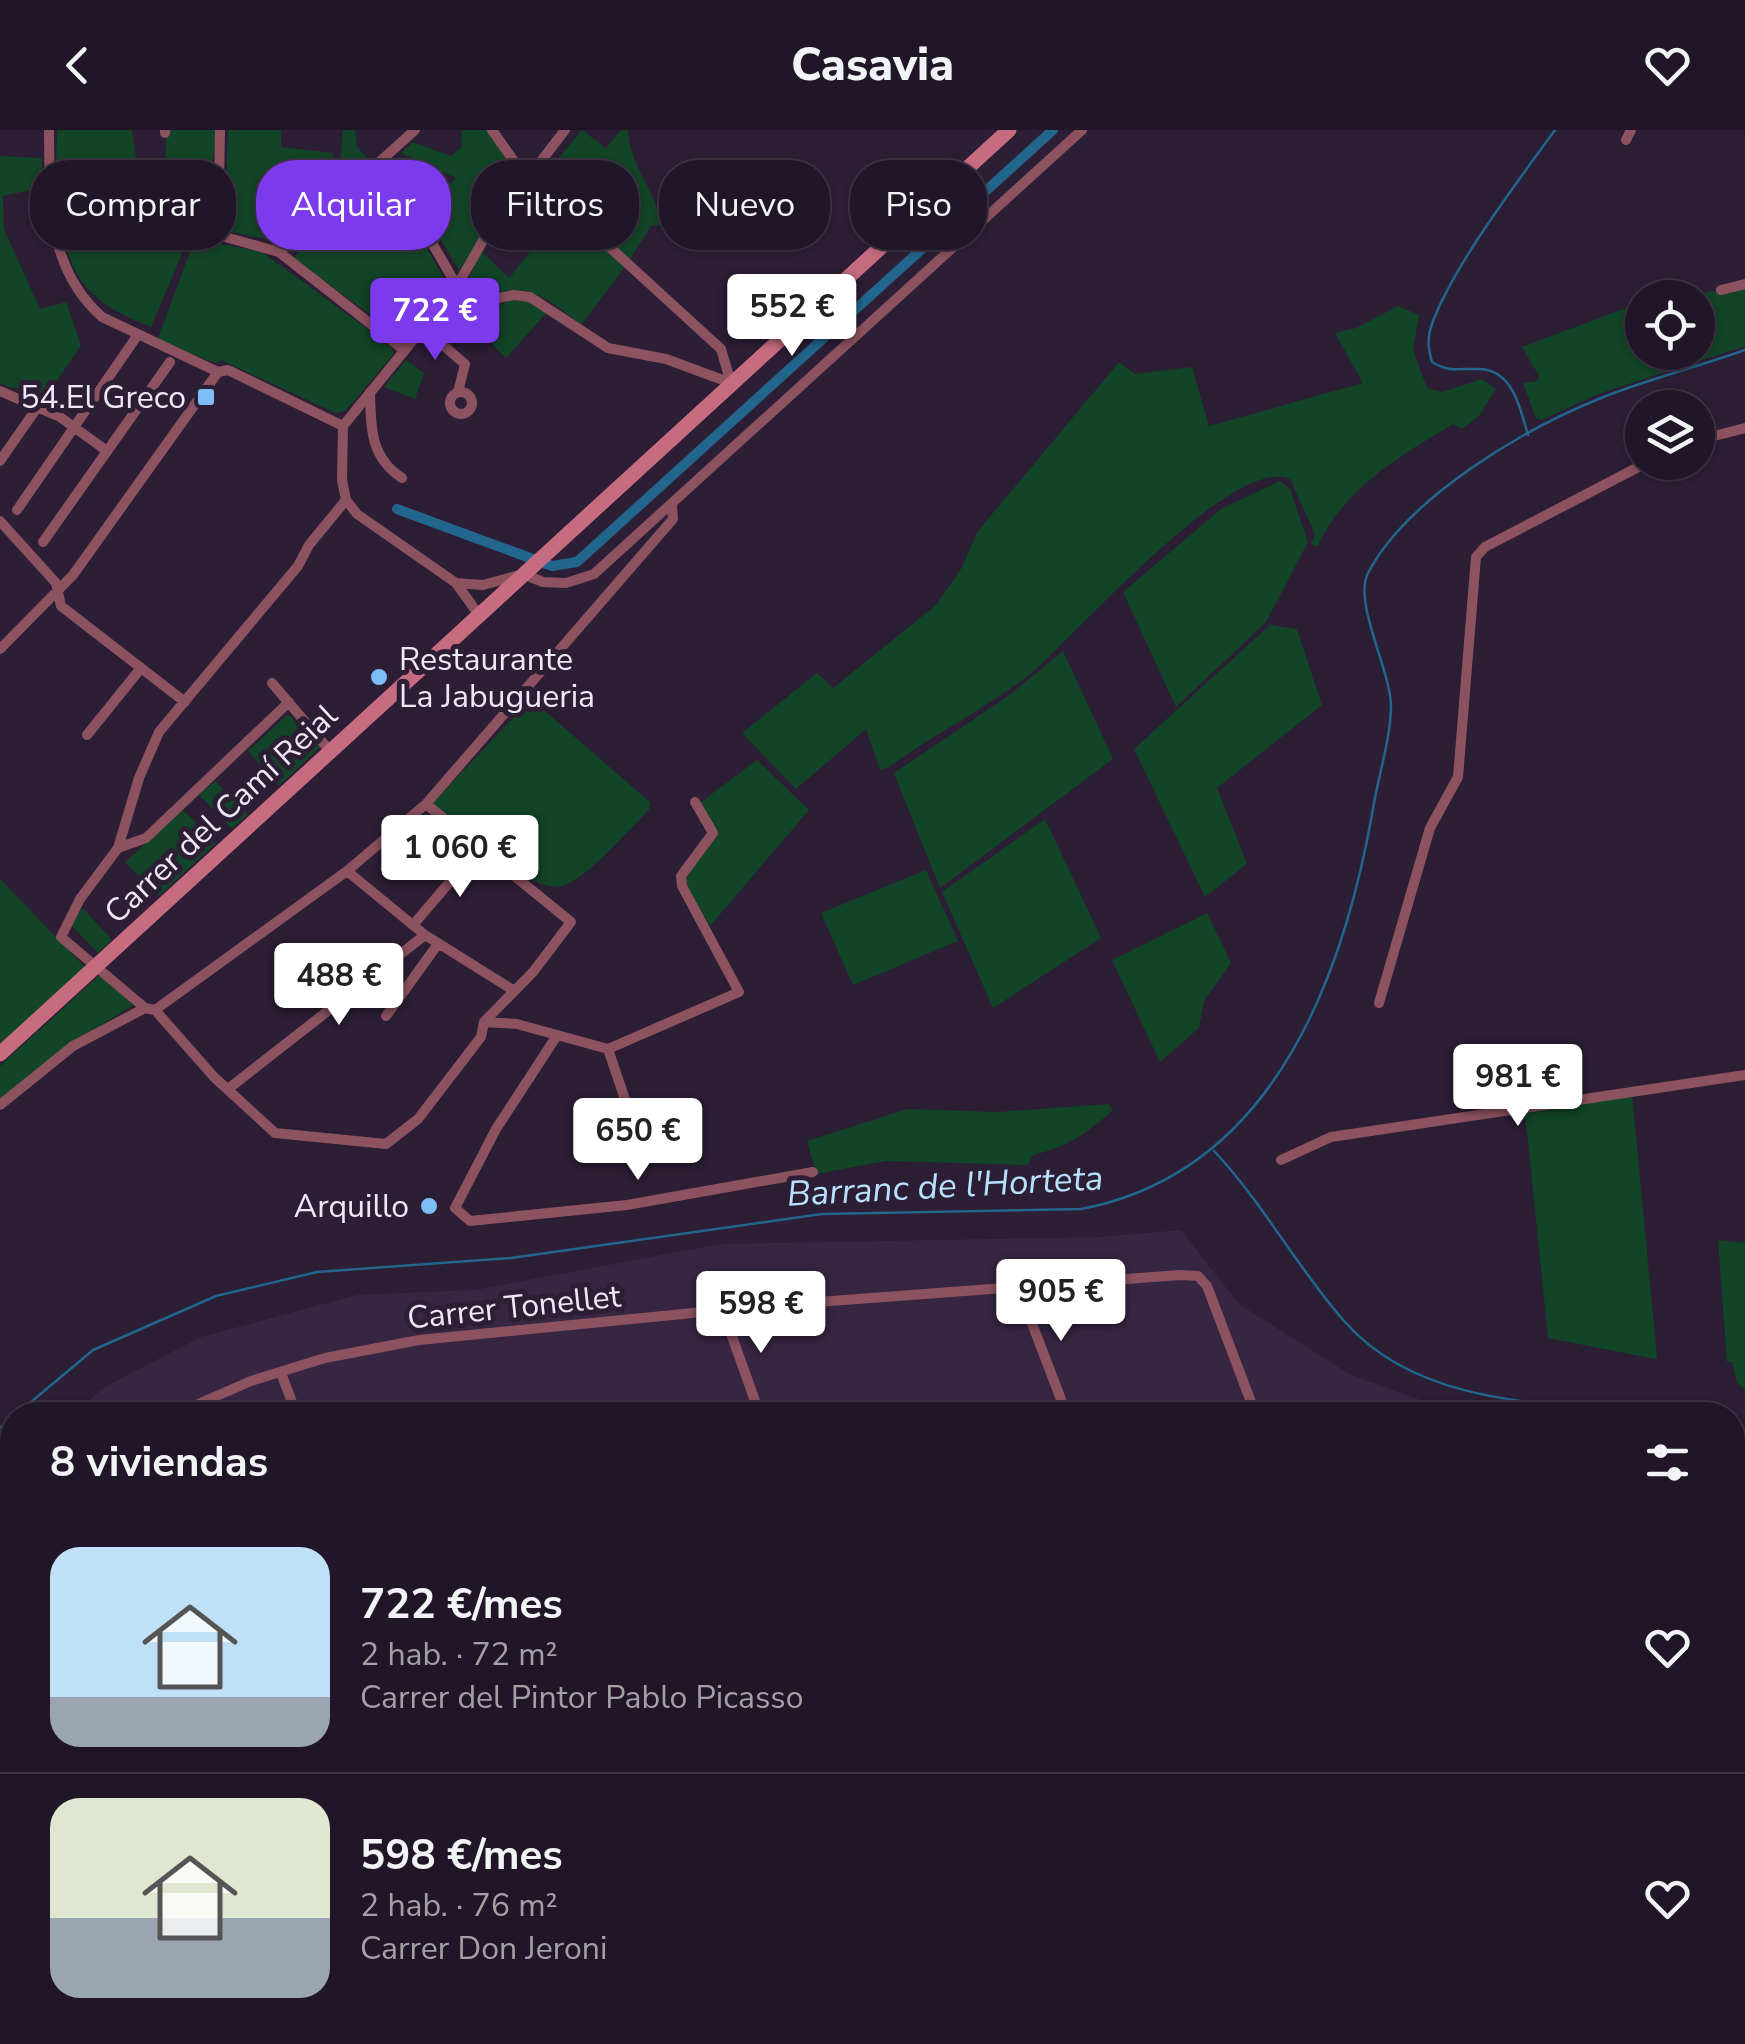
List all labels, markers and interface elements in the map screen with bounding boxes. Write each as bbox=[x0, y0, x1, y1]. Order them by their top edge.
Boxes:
text: Casavia bbox=[791, 35, 954, 96]
icon: back bbox=[50, 38, 105, 93]
icon: heart bbox=[1640, 38, 1695, 93]
chip: Comprar bbox=[30, 160, 236, 250]
chip: Alquilar bbox=[256, 160, 451, 250]
chip: Filtros bbox=[471, 160, 639, 250]
chip: Nuevo bbox=[659, 160, 830, 250]
chip: Piso bbox=[850, 160, 987, 250]
pin: 552 € bbox=[722, 274, 862, 359]
pin: 722 € bbox=[365, 278, 505, 363]
map controls bbox=[1625, 280, 1715, 480]
button: locate bbox=[1625, 280, 1715, 370]
text: 552 € bbox=[749, 285, 835, 328]
text: 722 € bbox=[392, 289, 478, 332]
place label: 54.El Greco bbox=[20, 376, 186, 419]
marker: 54.El Greco bbox=[195, 386, 217, 408]
button: layers bbox=[1625, 390, 1715, 480]
place label: Restaurante La Jabugueria bbox=[399, 638, 595, 718]
marker: Restaurante La Jabugueria bbox=[368, 666, 390, 688]
street label: Carrer del Camí Reial bbox=[95, 694, 347, 933]
pin: 1 060 € bbox=[368, 815, 552, 900]
text: 1 060 € bbox=[403, 826, 517, 869]
pin: 488 € bbox=[269, 943, 409, 1028]
text: 488 € bbox=[296, 954, 382, 997]
pin: 981 € bbox=[1448, 1044, 1588, 1129]
text: 981 € bbox=[1475, 1055, 1561, 1098]
pin: 650 € bbox=[568, 1098, 708, 1183]
text: 650 € bbox=[595, 1109, 681, 1152]
water label: Barranc de l'Horteta bbox=[786, 1154, 1104, 1218]
place label: Arquillo bbox=[294, 1185, 409, 1228]
marker: Arquillo bbox=[418, 1195, 440, 1217]
pin: 905 € bbox=[991, 1259, 1131, 1344]
text: 905 € bbox=[1018, 1270, 1104, 1313]
pin: 598 € bbox=[691, 1271, 831, 1356]
street label: Carrer Tonellet bbox=[405, 1274, 624, 1340]
text: 598 € bbox=[718, 1282, 804, 1325]
text: 8 viviendas bbox=[50, 1434, 268, 1491]
icon: filters bbox=[1640, 1435, 1695, 1490]
text: 722 €/mes bbox=[360, 1576, 563, 1633]
icon: home bbox=[130, 1587, 250, 1707]
icon: heart bbox=[1640, 1620, 1695, 1675]
text: 2 hab. · 72 m² bbox=[360, 1633, 558, 1676]
text: Carrer del Pintor Pablo Picasso bbox=[360, 1676, 803, 1719]
text: 598 €/mes bbox=[360, 1827, 563, 1884]
icon: home bbox=[130, 1838, 250, 1958]
icon: heart bbox=[1640, 1871, 1695, 1926]
text: 2 hab. · 76 m² bbox=[360, 1884, 558, 1927]
text: Carrer Don Jeroni bbox=[360, 1927, 607, 1970]

